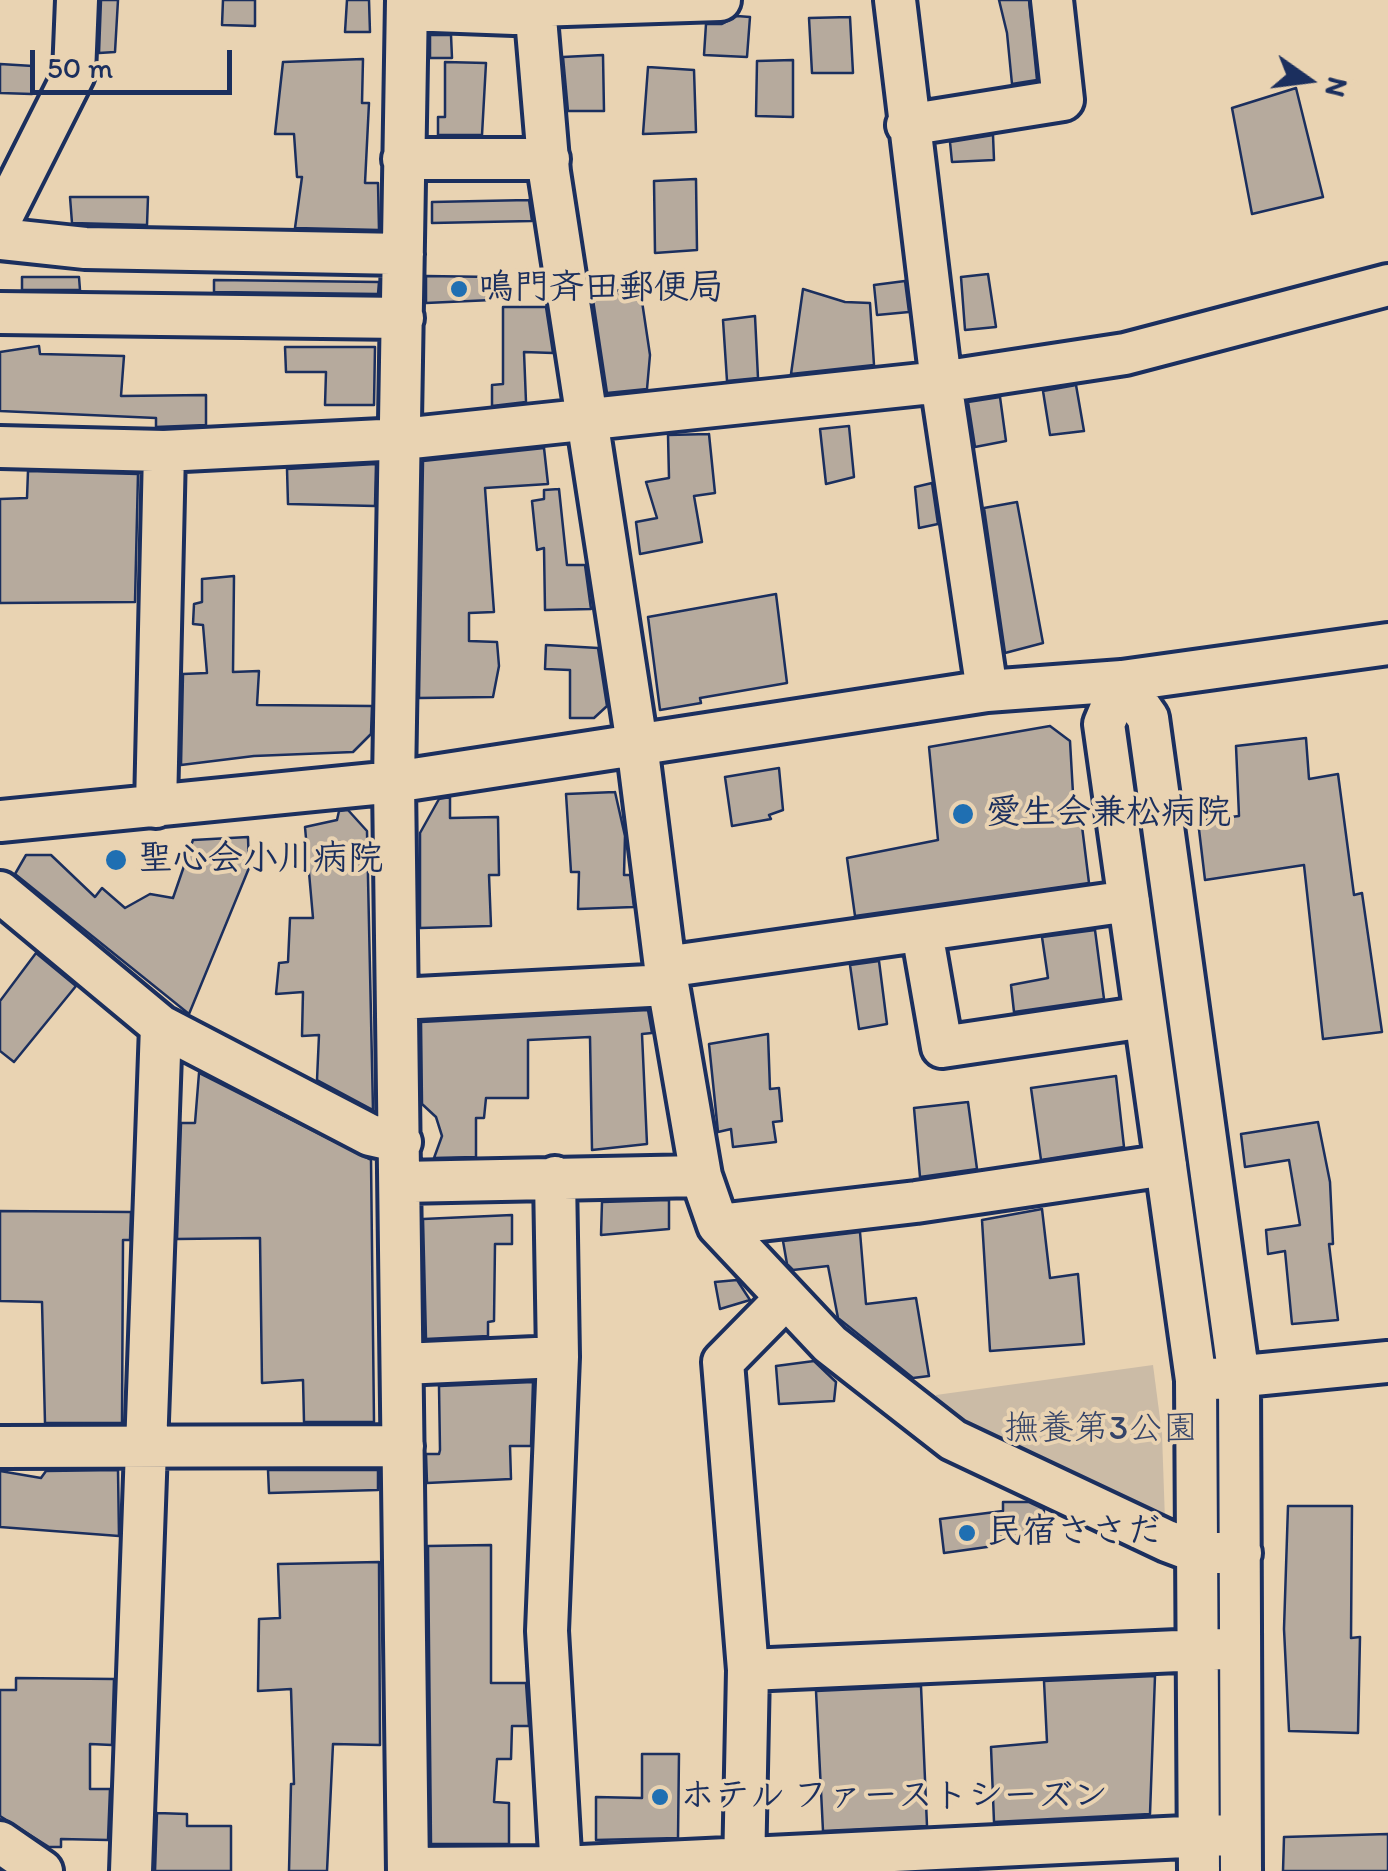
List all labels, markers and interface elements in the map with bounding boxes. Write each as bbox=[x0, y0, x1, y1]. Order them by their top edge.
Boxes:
scale bar bbox=[35, 30, 238, 92]
north arrow bbox=[1258, 30, 1358, 130]
text: 50 m bbox=[47, 49, 113, 86]
text: N bbox=[1318, 74, 1356, 101]
place label: 鳴門斉田郵便局 bbox=[479, 268, 724, 310]
marker: 鳴門斉田郵便局 bbox=[448, 278, 470, 300]
place label: 愛生会兼松病院 bbox=[986, 793, 1231, 835]
marker: 愛生会兼松病院 bbox=[950, 801, 976, 827]
place label: 聖心会小川病院 bbox=[138, 839, 383, 881]
marker: 聖心会小川病院 bbox=[103, 847, 129, 873]
park label: 撫養第3公園 bbox=[1004, 1409, 1198, 1451]
place label: 民宿ささだ bbox=[987, 1512, 1162, 1554]
marker: 民宿ささだ bbox=[956, 1522, 978, 1544]
place label: ホテル ファーストシーズン bbox=[680, 1776, 1108, 1818]
marker: ホテル ファーストシーズン bbox=[649, 1786, 671, 1808]

